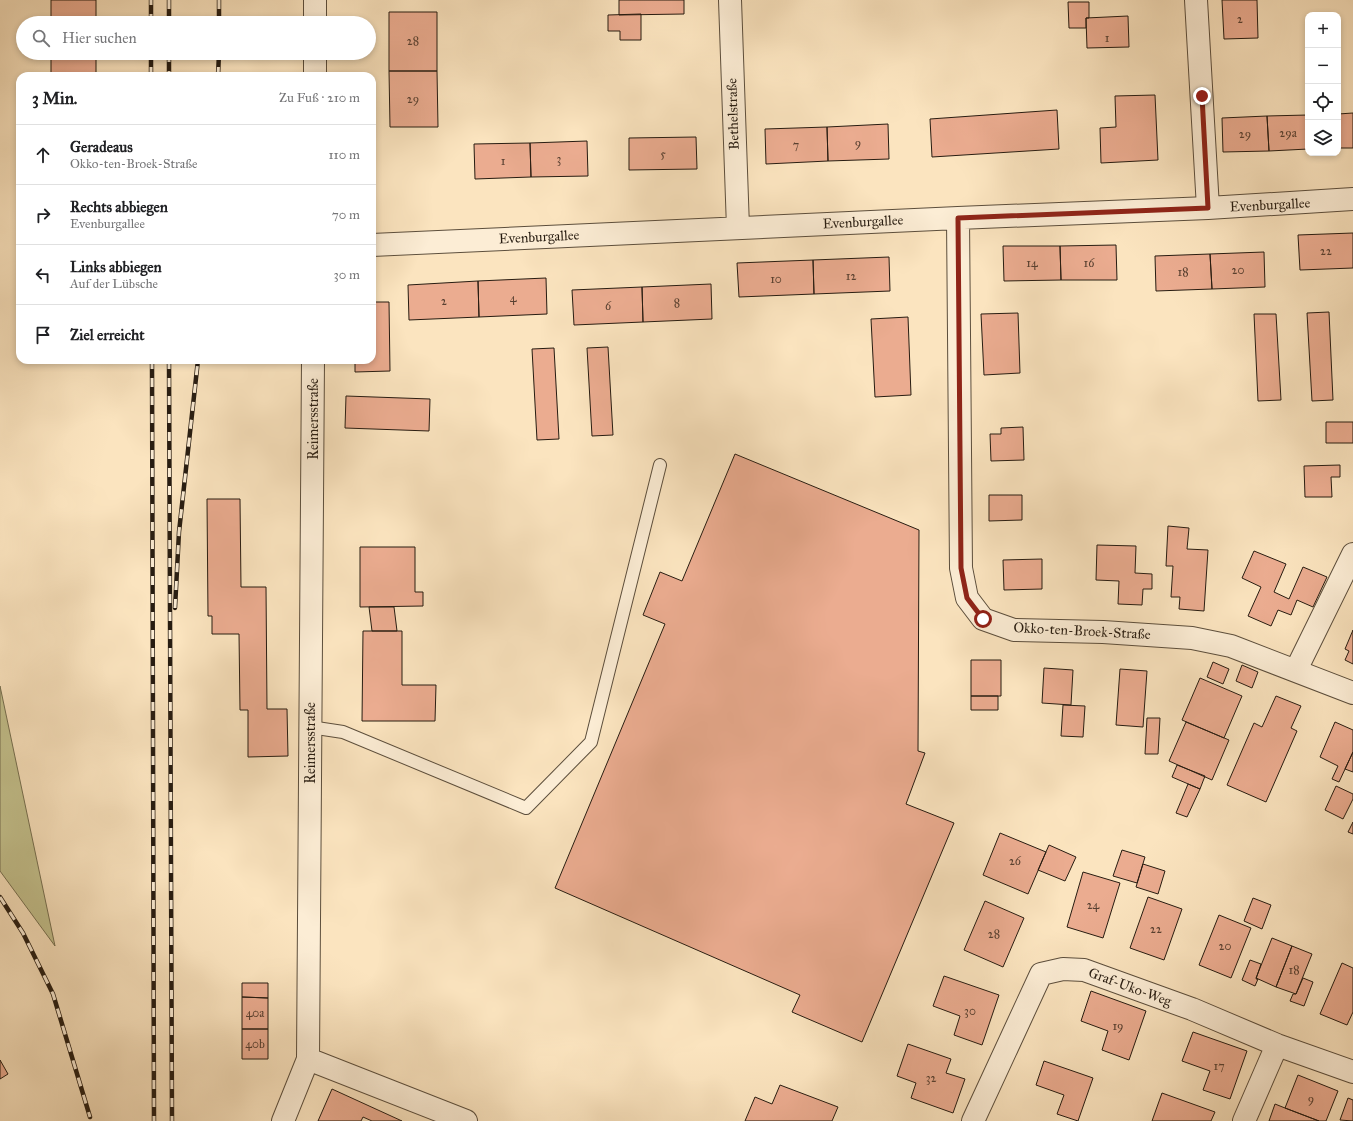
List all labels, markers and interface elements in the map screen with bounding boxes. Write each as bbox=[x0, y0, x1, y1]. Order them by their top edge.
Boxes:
house number: 2 bbox=[1237, 12, 1243, 26]
map controls bbox=[1305, 12, 1341, 156]
button: + bbox=[1305, 12, 1341, 48]
search box bbox=[16, 16, 376, 60]
icon: search bbox=[30, 27, 52, 49]
text: Hier suchen bbox=[62, 29, 137, 47]
house number: 1 bbox=[1105, 31, 1110, 45]
house number: 28 bbox=[407, 34, 419, 48]
button: − bbox=[1305, 48, 1341, 84]
street label: Bethelstraße bbox=[723, 78, 743, 150]
button: locate bbox=[1305, 84, 1341, 120]
route end bbox=[1193, 87, 1211, 105]
text: 3 Min. bbox=[32, 88, 77, 109]
text: Zu Fuß · 210 m bbox=[279, 90, 360, 106]
house number: 29 bbox=[407, 92, 419, 106]
button: layers bbox=[1305, 120, 1341, 156]
house number: 29a bbox=[1279, 126, 1298, 140]
house number: 29 bbox=[1239, 127, 1251, 141]
house number: 9 bbox=[855, 136, 861, 150]
text: Geradeaus bbox=[70, 138, 133, 156]
house number: 7 bbox=[793, 138, 799, 152]
icon: ahead bbox=[32, 144, 54, 166]
text: 110 m bbox=[328, 147, 360, 163]
house number: 5 bbox=[660, 147, 666, 161]
house number: 3 bbox=[557, 152, 562, 166]
house number: 1 bbox=[501, 154, 506, 168]
text: Okko-ten-Broek-Straße bbox=[70, 156, 198, 172]
street label: Evenburgallee bbox=[1229, 194, 1311, 216]
text: Rechts abbiegen bbox=[70, 198, 168, 216]
icon: right bbox=[32, 204, 54, 226]
text: 70 m bbox=[332, 207, 360, 223]
street label: Evenburgallee bbox=[822, 211, 904, 233]
text: Evenburgallee bbox=[70, 216, 145, 232]
street label: Evenburgallee bbox=[498, 226, 580, 248]
house number: 22 bbox=[1320, 244, 1332, 258]
house number: 14 bbox=[1026, 256, 1038, 270]
house number: 16 bbox=[1084, 256, 1095, 270]
text: Links abbiegen bbox=[70, 258, 162, 276]
house number: 20 bbox=[1232, 263, 1244, 277]
icon: left bbox=[32, 264, 54, 286]
house number: 18 bbox=[1177, 265, 1189, 279]
text: 30 m bbox=[334, 267, 360, 283]
house number: 12 bbox=[846, 269, 856, 283]
house number: 10 bbox=[770, 272, 782, 286]
text: Auf der Lübsche bbox=[70, 276, 158, 292]
house number: 4 bbox=[510, 291, 517, 305]
house number: 2 bbox=[441, 294, 447, 308]
house number: 8 bbox=[674, 296, 680, 310]
house number: 6 bbox=[605, 299, 612, 313]
icon: arrive bbox=[32, 324, 54, 346]
text: Ziel erreicht bbox=[70, 326, 145, 344]
street label: Reimersstraße bbox=[305, 378, 322, 460]
route start bbox=[974, 610, 992, 628]
street label: Okko-ten-Broek-Straße bbox=[1013, 619, 1151, 643]
street label: Reimersstraße bbox=[302, 702, 319, 784]
house number: 26 bbox=[1009, 854, 1022, 868]
house number: 24 bbox=[1087, 898, 1100, 912]
house number: 22 bbox=[1150, 922, 1162, 936]
house number: 28 bbox=[988, 927, 1000, 941]
house number: 20 bbox=[1219, 939, 1231, 953]
house number: 18 bbox=[1288, 963, 1300, 977]
street label: Graf-Uko-Weg bbox=[1086, 964, 1174, 1010]
house number: 30 bbox=[964, 1004, 976, 1018]
house number: 40a bbox=[246, 1006, 265, 1020]
house number: 19 bbox=[1112, 1019, 1124, 1033]
house number: 40b bbox=[245, 1037, 265, 1051]
house number: 17 bbox=[1213, 1059, 1225, 1073]
house number: 32 bbox=[926, 1071, 936, 1085]
house number: 9 bbox=[1308, 1092, 1314, 1106]

